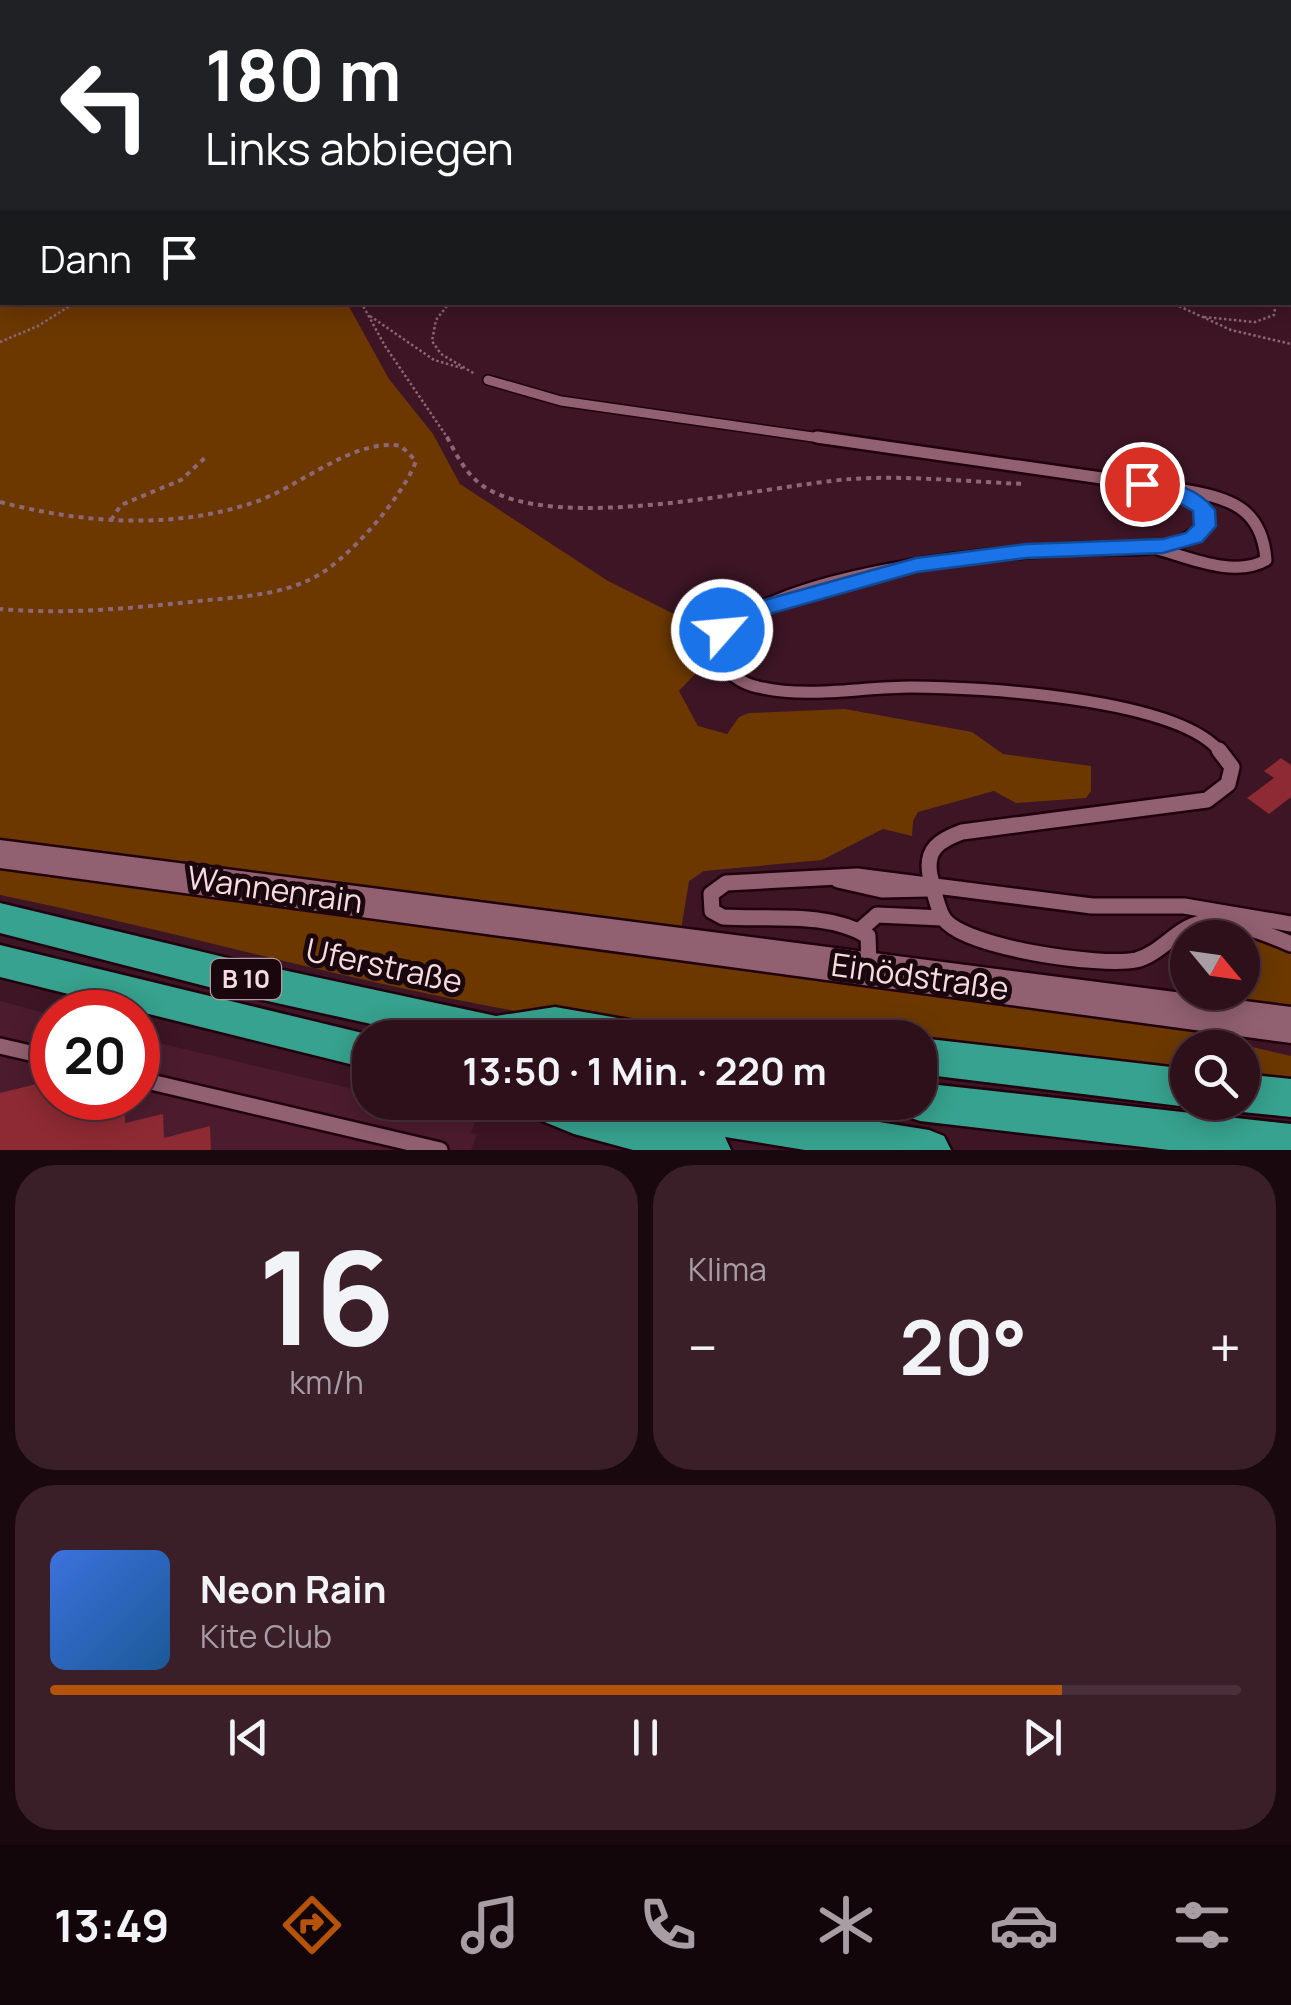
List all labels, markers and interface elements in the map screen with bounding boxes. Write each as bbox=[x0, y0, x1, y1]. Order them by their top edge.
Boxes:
text: 180 m bbox=[205, 26, 402, 122]
icon: left bbox=[40, 40, 170, 170]
text: Links abbiegen bbox=[205, 117, 514, 179]
icon: arrive bbox=[152, 230, 207, 285]
text: Dann bbox=[40, 232, 132, 284]
pin bbox=[1100, 442, 1185, 527]
icon: arrive bbox=[1115, 457, 1170, 512]
position arrow bbox=[670, 578, 774, 682]
street label: Wannenrain bbox=[185, 855, 366, 923]
north arrow bbox=[1170, 920, 1260, 1010]
map controls bbox=[1170, 920, 1260, 1120]
street label: Uferstraße bbox=[302, 927, 467, 1003]
street label: Einödstraße bbox=[829, 942, 1012, 1010]
road number: B 10 bbox=[211, 959, 281, 999]
speed limit sign: 20 bbox=[30, 990, 160, 1120]
button: search bbox=[1170, 1030, 1260, 1120]
text: 13:50 · 1 Min. · 220 m bbox=[462, 1044, 827, 1096]
text: 16 bbox=[258, 1206, 395, 1384]
text: Klima bbox=[688, 1247, 767, 1291]
text: 20° bbox=[900, 1295, 1027, 1398]
text: − bbox=[688, 1309, 718, 1385]
text: + bbox=[1209, 1309, 1241, 1385]
text: km/h bbox=[289, 1360, 364, 1404]
text: Neon Rain bbox=[200, 1562, 386, 1614]
text: Kite Club bbox=[200, 1614, 332, 1658]
icon: previous bbox=[221, 1710, 276, 1765]
icon: pause bbox=[618, 1710, 673, 1765]
icon: next bbox=[1015, 1710, 1070, 1765]
icon: directions bbox=[277, 1890, 347, 1960]
icon: music bbox=[455, 1890, 525, 1960]
icon: phone bbox=[633, 1890, 703, 1960]
icon: climate bbox=[811, 1890, 881, 1960]
icon: car bbox=[989, 1890, 1059, 1960]
icon: filters bbox=[1167, 1890, 1237, 1960]
text: 13:49 bbox=[54, 1894, 169, 1956]

